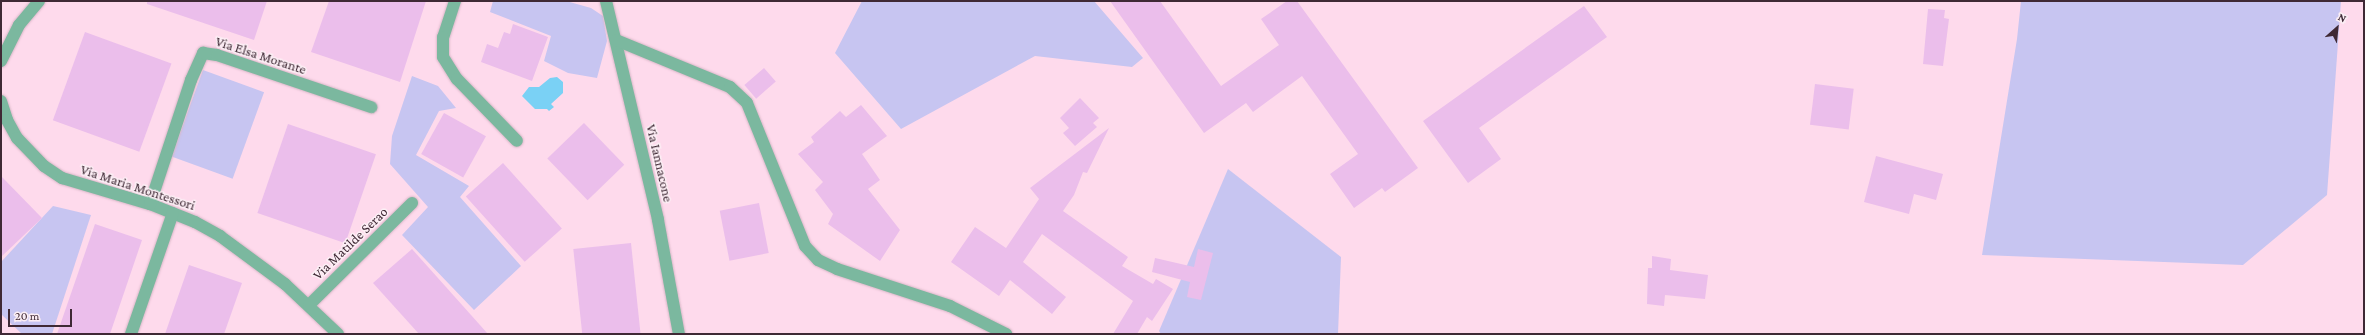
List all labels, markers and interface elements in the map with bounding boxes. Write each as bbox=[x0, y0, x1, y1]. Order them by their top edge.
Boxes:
north arrow bbox=[2317, 8, 2357, 48]
text: N bbox=[2336, 10, 2349, 24]
street label: Via Elsa Morante bbox=[214, 32, 308, 78]
street label: Via Iannacone bbox=[643, 123, 677, 203]
street label: Via Maria Montessori bbox=[78, 161, 198, 213]
street label: Via Matilde Serao bbox=[309, 203, 391, 283]
scale bar bbox=[10, 301, 74, 327]
text: 20 m bbox=[15, 309, 39, 323]

